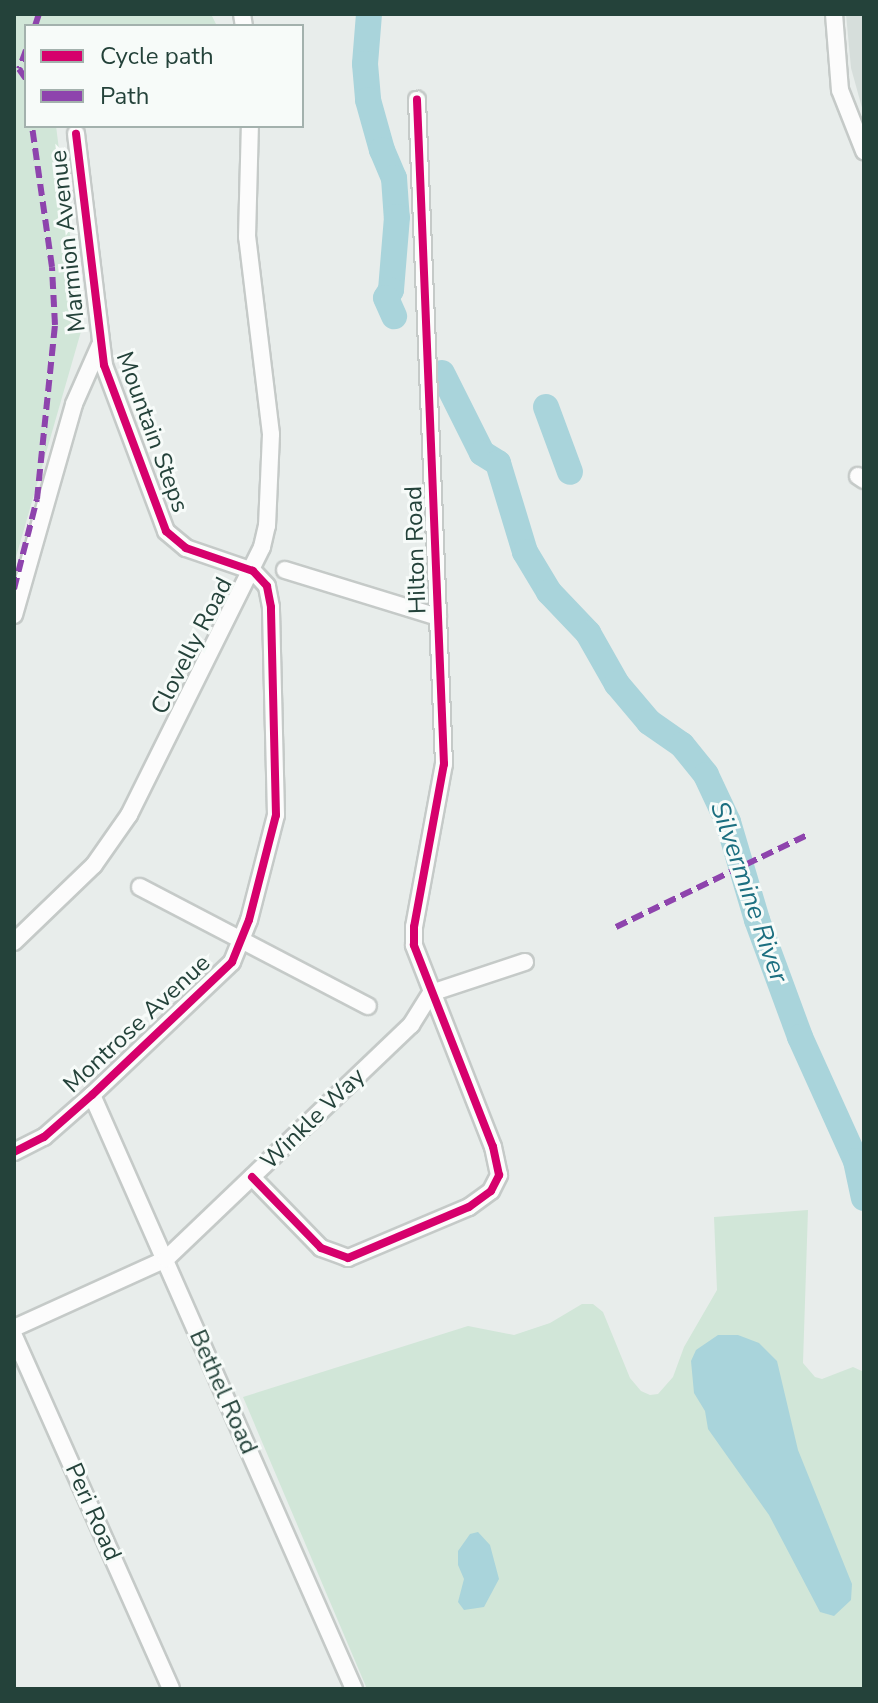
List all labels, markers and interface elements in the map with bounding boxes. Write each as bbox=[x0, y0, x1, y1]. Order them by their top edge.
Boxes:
legend bbox=[24, 24, 304, 128]
text: Cycle path bbox=[100, 40, 214, 72]
text: Path bbox=[100, 80, 149, 112]
street label: Marmion Avenue bbox=[44, 149, 92, 333]
street label: Mountain Steps bbox=[110, 348, 194, 516]
street label: Hilton Road bbox=[399, 486, 433, 614]
street label: Clovelly Road bbox=[145, 573, 239, 719]
water label: Silvermine River bbox=[703, 798, 795, 986]
street label: Montrose Avenue bbox=[58, 949, 216, 1099]
street label: Winkle Way bbox=[255, 1062, 371, 1176]
street label: Bethel Road bbox=[183, 1325, 263, 1459]
street label: Peri Road bbox=[59, 1459, 127, 1565]

